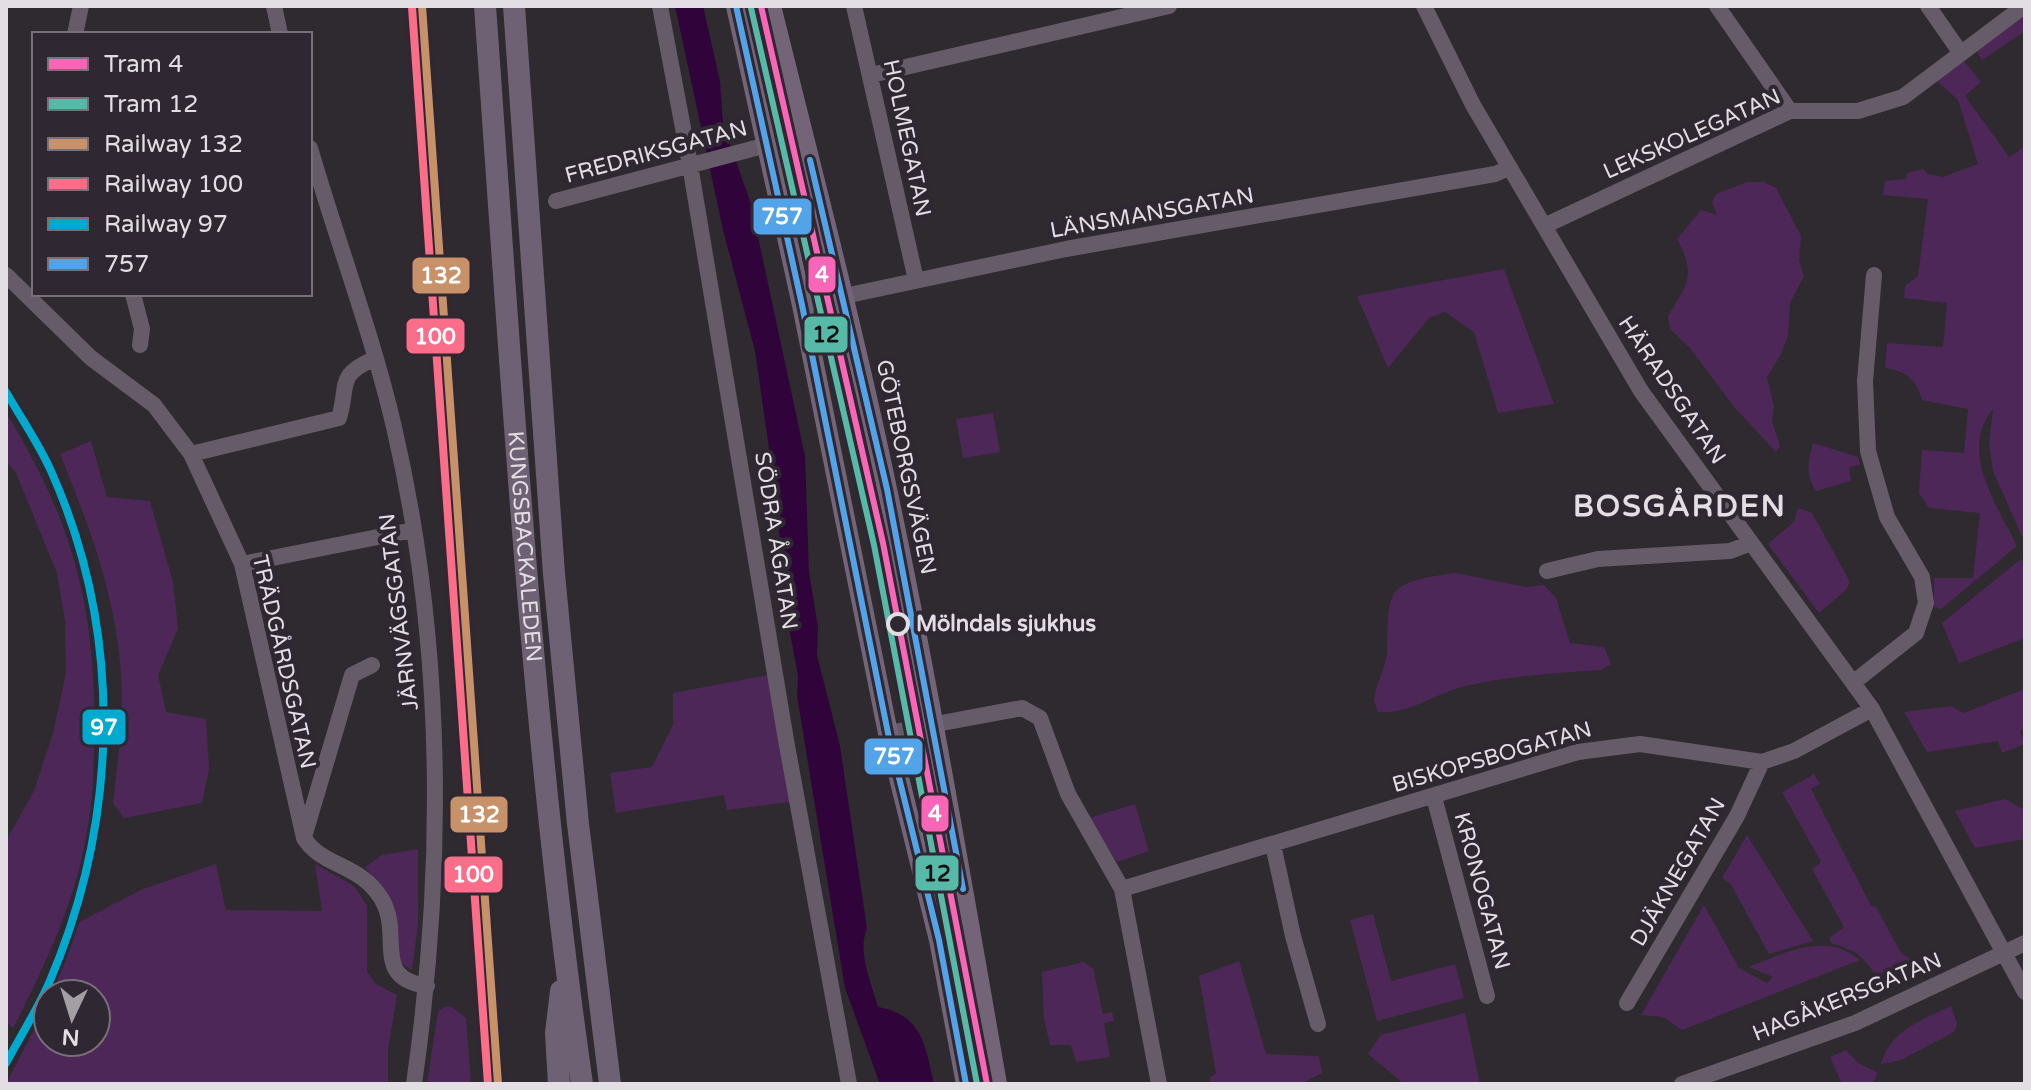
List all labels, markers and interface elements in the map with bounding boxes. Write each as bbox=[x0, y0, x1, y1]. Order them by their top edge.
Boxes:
legend bbox=[32, 32, 312, 296]
text: Tram 4 bbox=[104, 50, 183, 79]
street label: HOLMEGATAN bbox=[878, 57, 936, 219]
street label: LEKSKOLEGATAN bbox=[1599, 83, 1785, 185]
text: Tram 12 bbox=[104, 90, 198, 119]
street label: FREDRIKSGATAN bbox=[562, 115, 750, 189]
text: Railway 132 bbox=[104, 130, 243, 159]
text: Railway 100 bbox=[104, 170, 243, 199]
street label: LÄNSMANSGATAN bbox=[1048, 182, 1256, 244]
line badge: 757 bbox=[752, 197, 813, 236]
text: 757 bbox=[761, 204, 803, 230]
text: Railway 97 bbox=[104, 210, 228, 239]
text: 757 bbox=[104, 250, 149, 279]
line badge: 4 bbox=[807, 255, 837, 294]
line badge: 132 bbox=[411, 256, 471, 295]
text: 4 bbox=[815, 262, 829, 288]
text: 132 bbox=[420, 263, 462, 289]
street label: HÄRADSGATAN bbox=[1613, 311, 1731, 469]
line badge: 12 bbox=[803, 315, 849, 354]
line badge: 100 bbox=[405, 317, 466, 355]
text: 12 bbox=[812, 322, 840, 348]
text: 100 bbox=[414, 324, 456, 350]
street label: GÖTEBORGSVÄGEN bbox=[871, 357, 941, 577]
street label: KUNGSBACKALEDEN bbox=[502, 430, 547, 663]
street label: SÖDRA ÅGATAN bbox=[749, 450, 804, 632]
district label: BOSGÅRDEN bbox=[1573, 487, 1787, 525]
street label: JÄRNVÄGSGATAN bbox=[374, 512, 424, 712]
street label: TRÄDGÅRDSGATAN bbox=[247, 552, 322, 771]
place label: Mölndals sjukhus bbox=[916, 611, 1096, 637]
marker: Mölndals sjukhus bbox=[887, 613, 909, 635]
line badge: 97 bbox=[81, 708, 127, 746]
text: 97 bbox=[90, 715, 118, 741]
street label: BISKOPSBOGATAN bbox=[1389, 716, 1595, 798]
line badge: 757 bbox=[863, 737, 924, 776]
text: 757 bbox=[873, 744, 915, 770]
street label: DJÄKNEGATAN bbox=[1625, 793, 1731, 951]
line badge: 4 bbox=[920, 794, 950, 833]
line badge: 132 bbox=[449, 795, 509, 834]
text: 4 bbox=[928, 801, 942, 827]
text: 132 bbox=[458, 802, 500, 828]
street label: KRONOGATAN bbox=[1449, 810, 1515, 972]
line badge: 12 bbox=[914, 854, 960, 892]
line badge: 100 bbox=[443, 855, 504, 894]
text: 12 bbox=[923, 861, 951, 887]
text: 100 bbox=[452, 862, 494, 888]
street label: HAGÅKERSGATAN bbox=[1748, 946, 1945, 1047]
north arrow bbox=[32, 978, 112, 1058]
text: N bbox=[61, 1023, 80, 1051]

